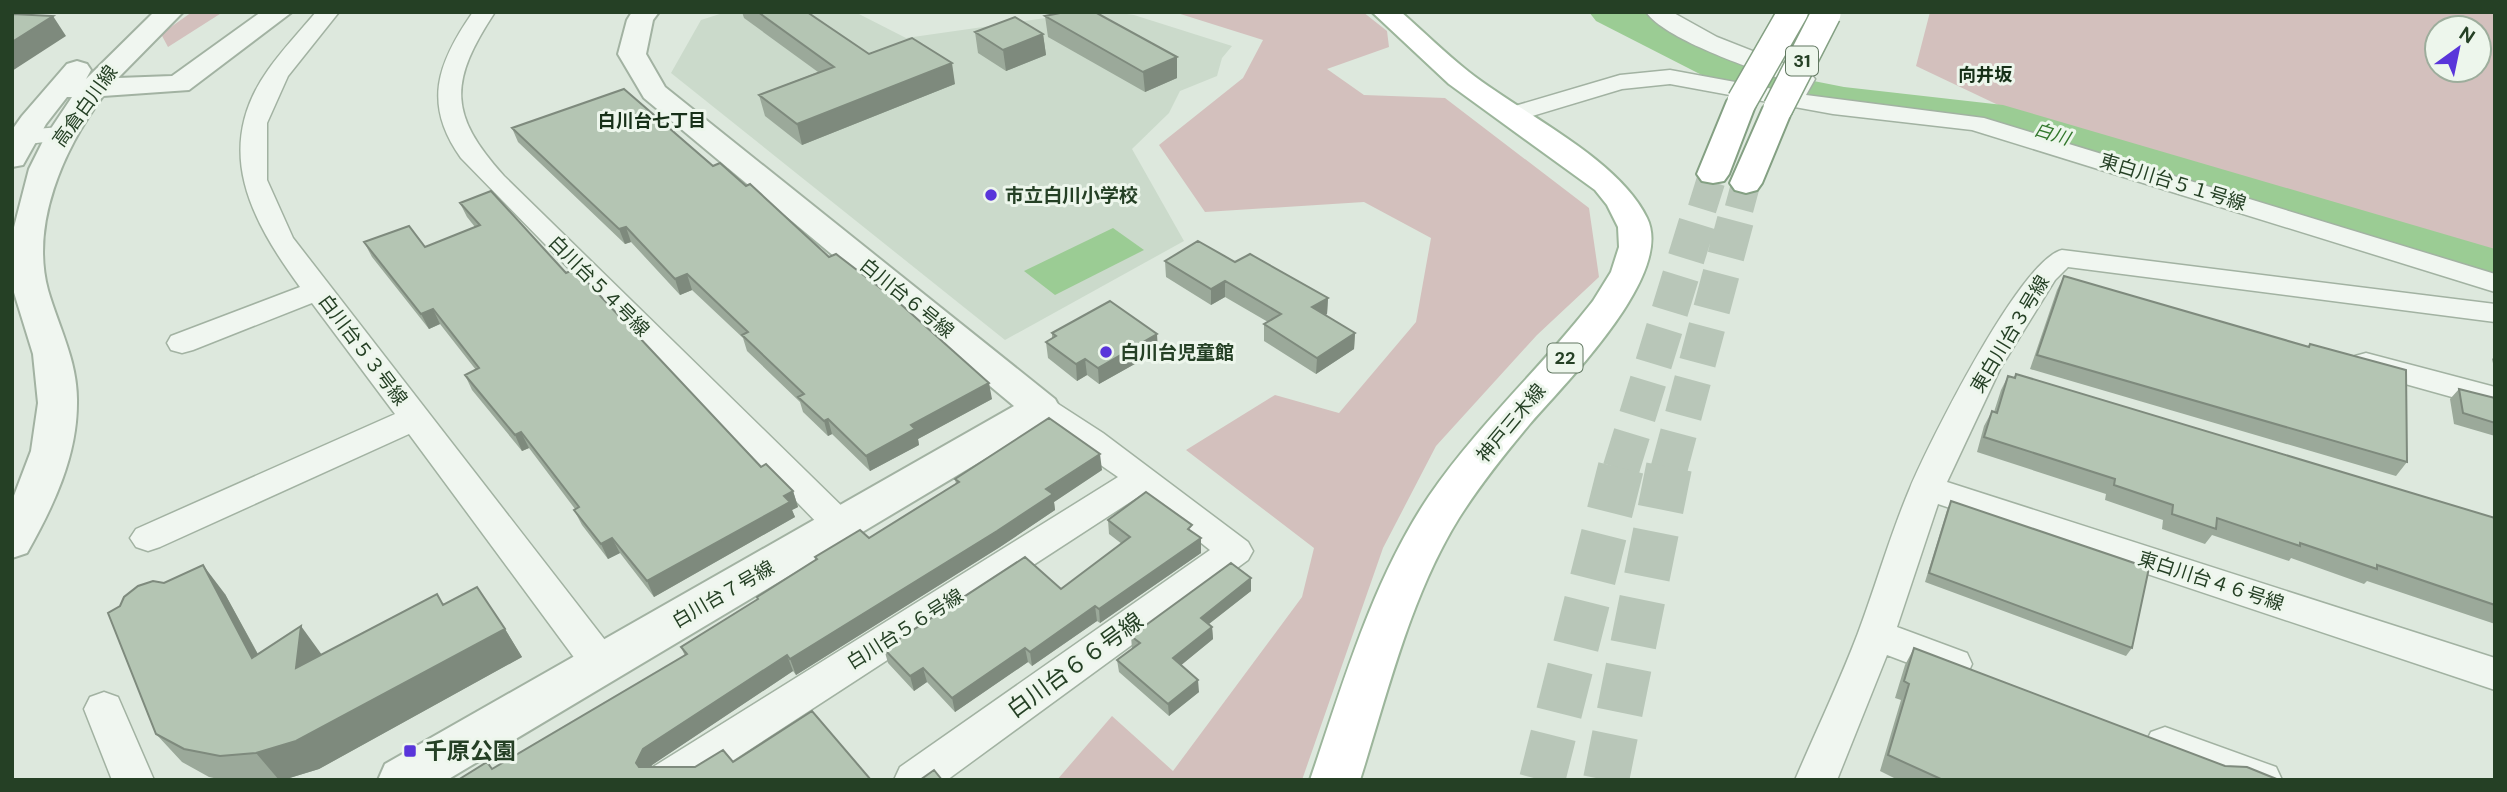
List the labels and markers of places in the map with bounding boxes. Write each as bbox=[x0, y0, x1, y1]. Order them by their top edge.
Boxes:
place label: 市立白川小学校 bbox=[1005, 183, 1138, 208]
marker: 市立白川小学校 bbox=[983, 187, 999, 203]
place label: 白川台児童館 bbox=[1120, 340, 1234, 365]
marker: 白川台児童館 bbox=[1098, 344, 1114, 360]
place label: 千原公園 bbox=[424, 736, 516, 766]
marker: 千原公園 bbox=[402, 743, 418, 759]

